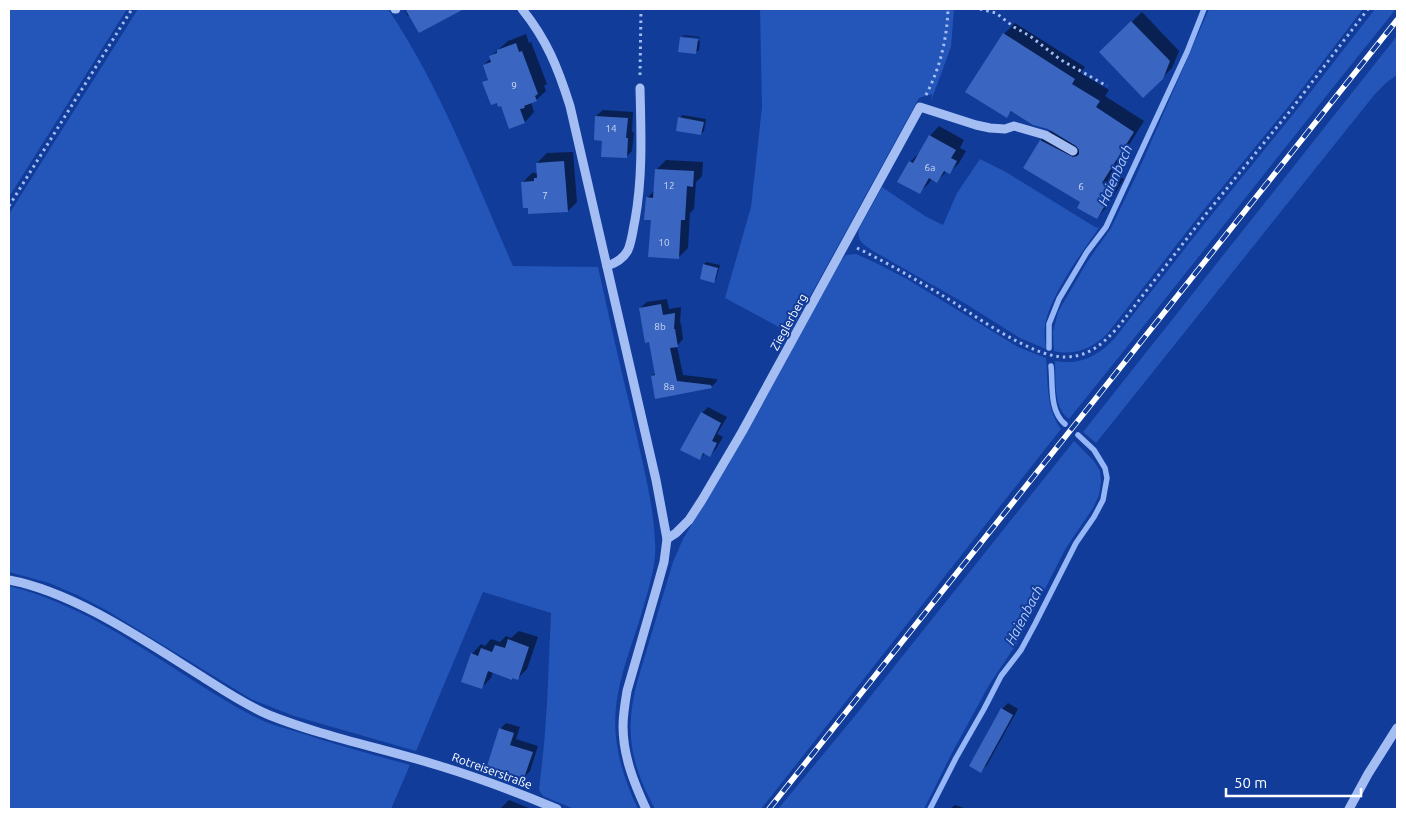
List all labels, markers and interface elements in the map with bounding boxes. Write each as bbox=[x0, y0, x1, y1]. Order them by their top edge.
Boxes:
house number: 9 bbox=[511, 80, 517, 91]
house number: 14 bbox=[605, 123, 617, 134]
water label: Haienbach bbox=[1095, 142, 1135, 208]
house number: 6a bbox=[925, 162, 935, 173]
house number: 12 bbox=[663, 180, 675, 191]
house number: 6 bbox=[1078, 181, 1084, 192]
house number: 7 bbox=[542, 190, 548, 201]
house number: 10 bbox=[658, 237, 670, 248]
street label: Zieglerberg bbox=[768, 291, 809, 352]
house number: 8b bbox=[654, 321, 666, 332]
house number: 8a bbox=[664, 381, 674, 392]
water label: Haienbach bbox=[1002, 583, 1046, 647]
street label: Rotreiserstraße bbox=[450, 750, 534, 791]
scale bar bbox=[1226, 766, 1361, 798]
text: 50 m bbox=[1234, 774, 1267, 791]

